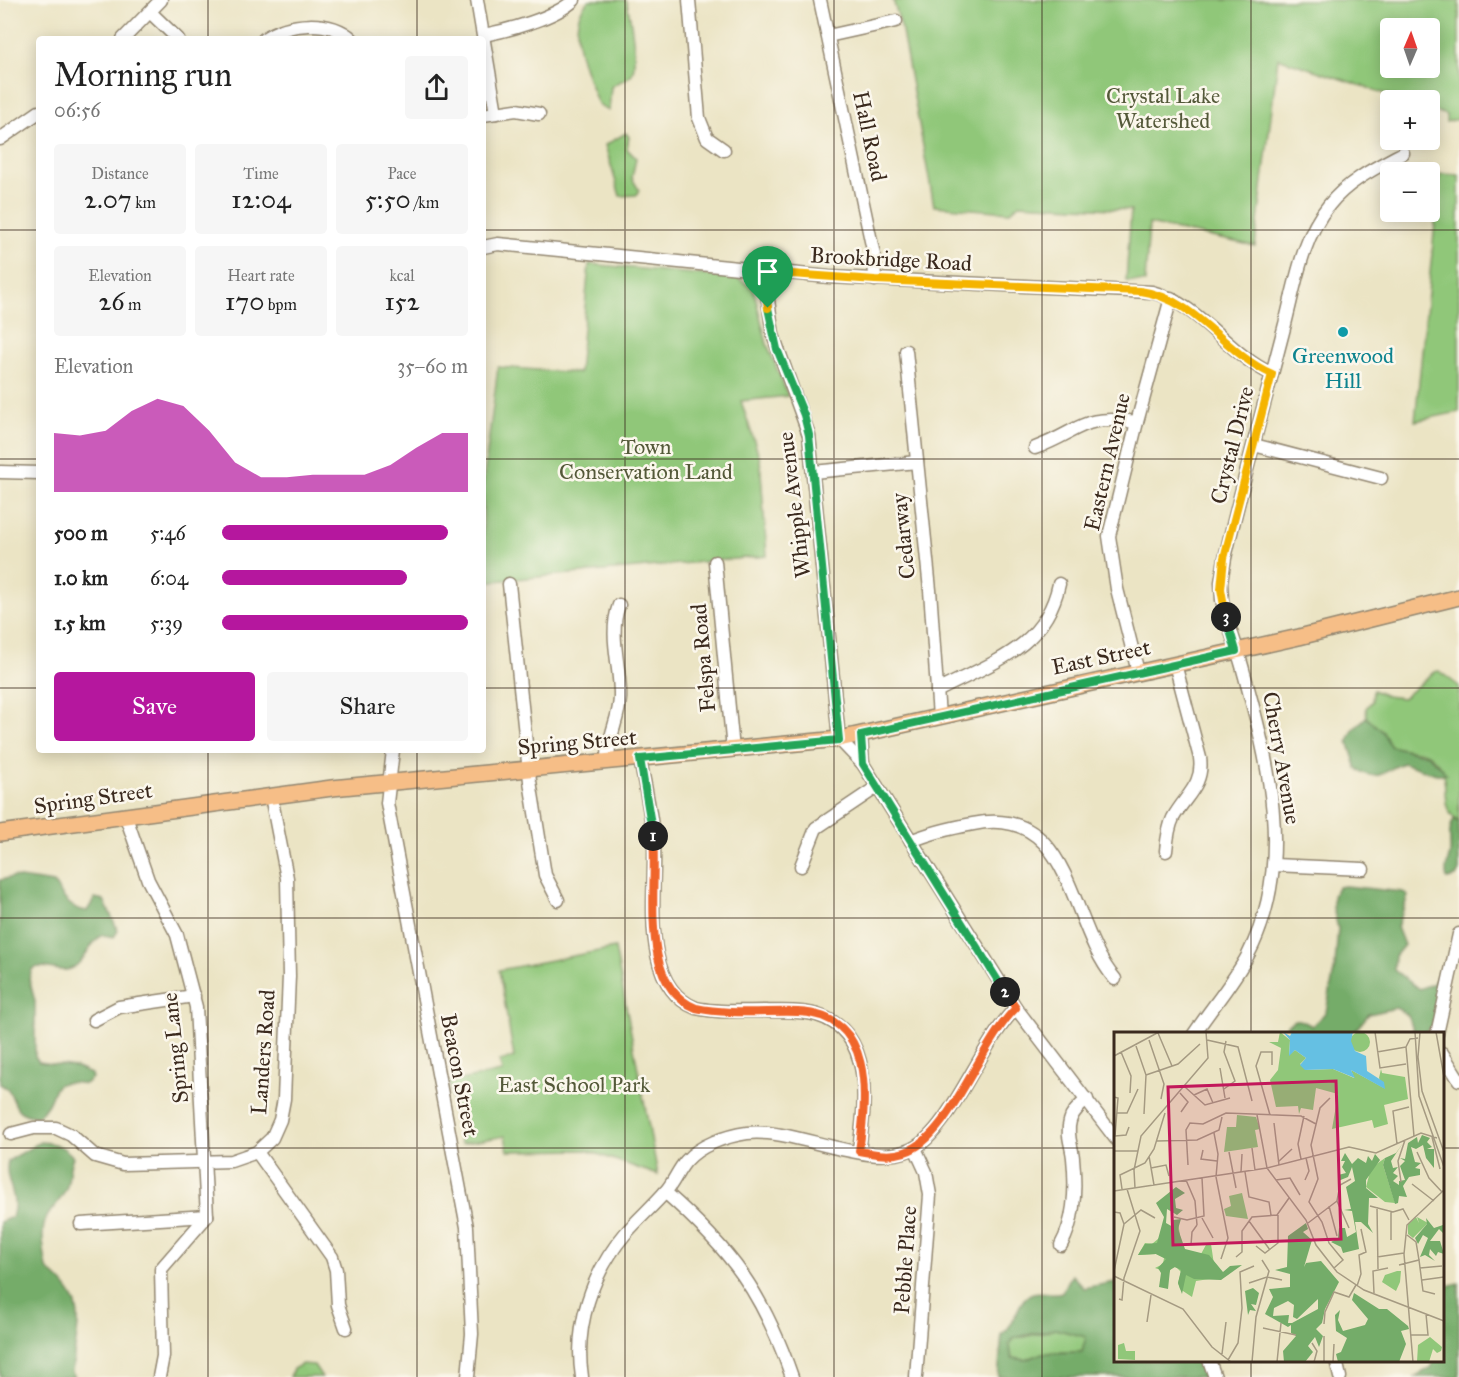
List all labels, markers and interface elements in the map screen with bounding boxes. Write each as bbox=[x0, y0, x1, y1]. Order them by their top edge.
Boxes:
north arrow bbox=[1380, 18, 1440, 78]
map controls bbox=[1380, 18, 1440, 222]
text: Morning run bbox=[54, 55, 232, 95]
button: share bbox=[405, 56, 468, 119]
park label: Crystal Lake Watershed bbox=[1106, 82, 1220, 134]
street label: Hall Road bbox=[847, 88, 893, 184]
button: + bbox=[1380, 90, 1440, 150]
text: 06:56 bbox=[54, 98, 100, 122]
button: − bbox=[1380, 162, 1440, 222]
text: Distance bbox=[91, 164, 149, 183]
text: Time bbox=[243, 164, 279, 183]
text: Pace bbox=[387, 164, 417, 183]
text: 2.07 bbox=[84, 183, 132, 215]
text: 12:04 bbox=[231, 183, 291, 215]
text: 5:50 bbox=[365, 183, 411, 215]
text: km bbox=[132, 193, 156, 212]
text: /km bbox=[411, 193, 439, 212]
street label: Brookbridge Road bbox=[809, 241, 973, 277]
pin bbox=[742, 246, 793, 308]
icon: arrive bbox=[751, 255, 784, 288]
text: Elevation bbox=[88, 266, 152, 285]
text: Heart rate bbox=[227, 266, 295, 285]
text: kcal bbox=[389, 266, 415, 285]
text: 26 bbox=[98, 285, 125, 317]
text: 170 bbox=[225, 285, 264, 317]
text: 152 bbox=[385, 285, 420, 317]
text: m bbox=[125, 295, 142, 314]
text: bpm bbox=[264, 295, 297, 314]
marker: Greenwood Hill bbox=[1336, 325, 1350, 339]
place label: Greenwood Hill bbox=[1292, 342, 1394, 394]
text: Elevation bbox=[54, 354, 133, 378]
text: 35–60 m bbox=[397, 354, 468, 378]
street label: Crystal Drive bbox=[1204, 383, 1260, 507]
street label: Eastern Avenue bbox=[1078, 390, 1136, 534]
street label: Whipple Avenue bbox=[772, 430, 816, 580]
park label: Town Conservation Land bbox=[559, 433, 733, 485]
street label: Cedarway bbox=[885, 491, 921, 580]
text: 500 m bbox=[54, 521, 108, 545]
text: 5:46 bbox=[150, 521, 186, 545]
text: 1.0 km bbox=[54, 566, 108, 590]
text: 6:04 bbox=[150, 566, 188, 590]
pin: 3 bbox=[1211, 602, 1241, 632]
street label: Felspa Road bbox=[685, 603, 721, 713]
text: 3 bbox=[1223, 607, 1229, 626]
text: 1.5 km bbox=[54, 611, 105, 635]
text: 5:39 bbox=[150, 611, 183, 635]
street label: East Street bbox=[1049, 633, 1153, 681]
button: Save bbox=[54, 672, 255, 741]
button: Share bbox=[267, 672, 468, 741]
street label: Cherry Avenue bbox=[1257, 690, 1307, 826]
street label: Spring Street bbox=[516, 723, 638, 761]
street label: Spring Street bbox=[32, 776, 154, 820]
pin: 1 bbox=[638, 821, 668, 851]
text: 1 bbox=[650, 826, 656, 845]
pin: 2 bbox=[990, 977, 1020, 1007]
text: 2 bbox=[1001, 982, 1009, 1001]
street label: Landers Road bbox=[245, 988, 281, 1116]
street label: Spring Lane bbox=[156, 991, 194, 1105]
street label: Beacon Street bbox=[435, 1011, 485, 1139]
inset map bbox=[1114, 1032, 1444, 1362]
park label: East School Park bbox=[498, 1071, 651, 1098]
street label: Pebble Place bbox=[888, 1205, 922, 1315]

